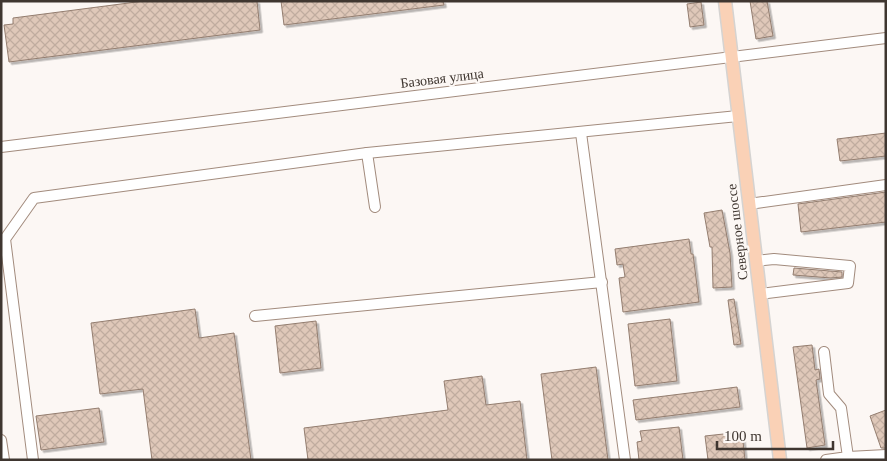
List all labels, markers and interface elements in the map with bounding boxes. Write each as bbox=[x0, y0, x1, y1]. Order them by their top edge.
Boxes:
street label: Базовая улица bbox=[400, 66, 485, 91]
street label: Северное шоссе bbox=[724, 183, 751, 281]
scale bar bbox=[717, 418, 833, 450]
text: 100 m bbox=[724, 428, 762, 444]

